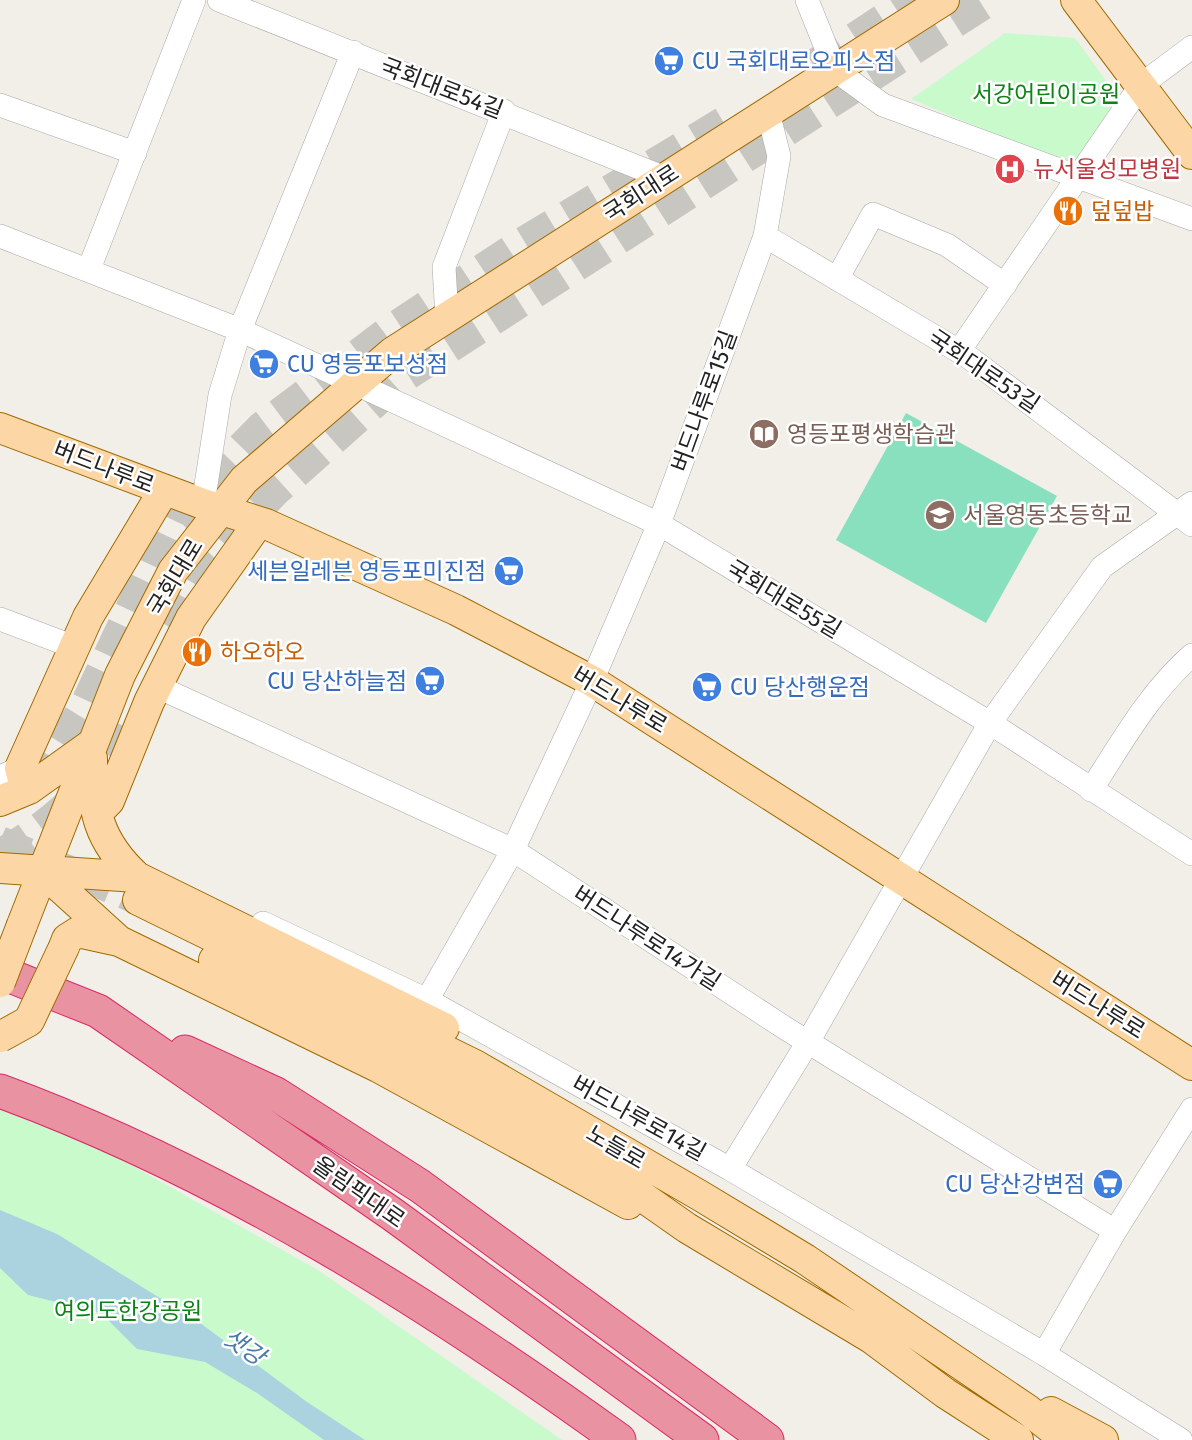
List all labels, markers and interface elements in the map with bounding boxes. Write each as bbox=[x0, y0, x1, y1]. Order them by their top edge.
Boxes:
supermarket icon: CU 국회대로오피스점 bbox=[652, 44, 686, 78]
place label: CU 국회대로오피스점 bbox=[692, 47, 895, 75]
street label: 국회대로54길 bbox=[377, 52, 507, 124]
park label: 서강어린이공원 bbox=[972, 80, 1120, 108]
hospital icon: 뉴서울성모병원 bbox=[993, 152, 1027, 186]
place label: 뉴서울성모병원 bbox=[1033, 155, 1181, 183]
street label: 국회대로 bbox=[598, 158, 684, 228]
restaurant icon: 덮덮밥 bbox=[1051, 194, 1085, 228]
place label: 덮덮밥 bbox=[1091, 197, 1154, 225]
street label: 국회대로53길 bbox=[923, 323, 1045, 419]
street label: 버드나루로15길 bbox=[665, 326, 743, 476]
supermarket icon: CU 영등포보성점 bbox=[247, 347, 281, 381]
place label: CU 영등포보성점 bbox=[287, 350, 448, 378]
library icon: 영등포평생학습관 bbox=[747, 417, 781, 451]
place label: 영등포평생학습관 bbox=[787, 420, 956, 448]
street label: 버드나루로 bbox=[50, 435, 158, 499]
school or university icon: 서울영동초등학교 bbox=[923, 498, 957, 532]
place label: 서울영동초등학교 bbox=[963, 501, 1132, 529]
street label: 국회대로 bbox=[141, 534, 209, 620]
supermarket icon: 세븐일레븐 영등포미진점 bbox=[492, 554, 526, 588]
street label: 국회대로55길 bbox=[722, 554, 846, 644]
place label: 세븐일레븐 영등포미진점 bbox=[247, 557, 486, 585]
restaurant icon: 하오하오 bbox=[180, 635, 214, 669]
place label: 하오하오 bbox=[220, 638, 305, 666]
street label: 버드나루로 bbox=[567, 661, 673, 739]
supermarket icon: CU 당산하늘점 bbox=[413, 664, 447, 698]
place label: CU 당산하늘점 bbox=[267, 667, 407, 695]
supermarket icon: CU 당산행운점 bbox=[690, 670, 724, 704]
place label: CU 당산행운점 bbox=[730, 673, 870, 701]
street label: 버드나루로14가길 bbox=[568, 880, 726, 996]
street label: 버드나루로 bbox=[1046, 965, 1150, 1045]
street label: 버드나루로14길 bbox=[567, 1070, 711, 1166]
street label: 노들로 bbox=[582, 1119, 650, 1175]
street label: 올림픽대로 bbox=[308, 1150, 410, 1234]
supermarket icon: CU 당산강변점 bbox=[1091, 1167, 1125, 1201]
place label: CU 당산강변점 bbox=[945, 1170, 1085, 1198]
park label: 여의도한강공원 bbox=[54, 1297, 202, 1325]
water label: 샛강 bbox=[218, 1323, 273, 1373]

